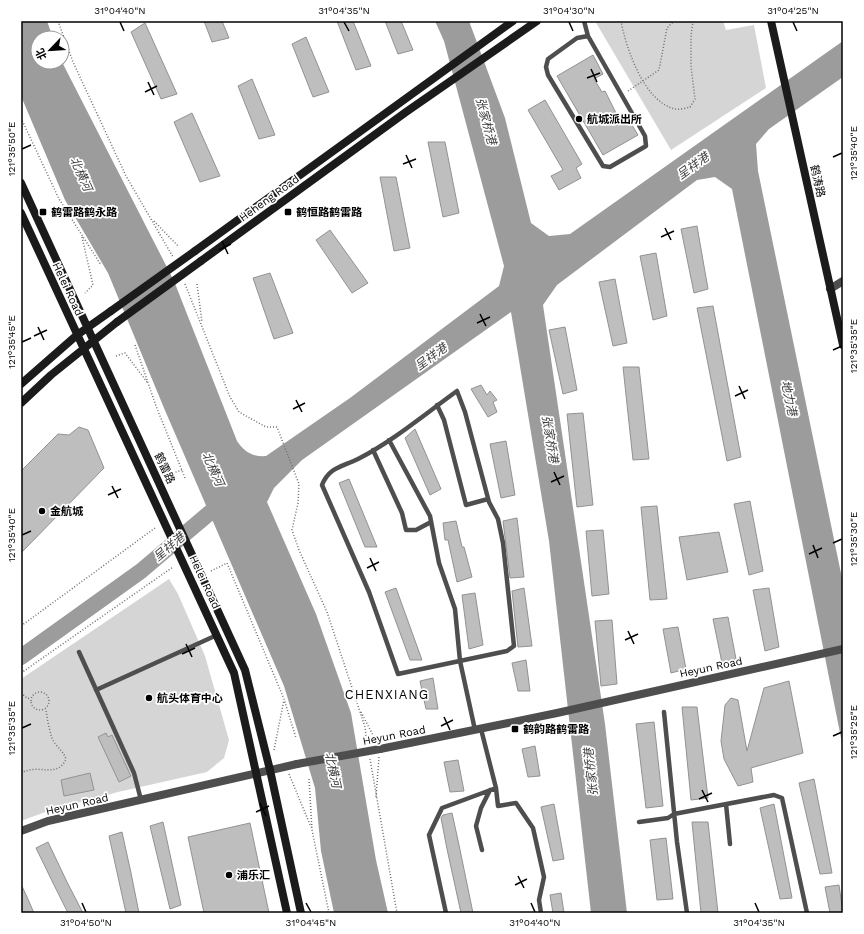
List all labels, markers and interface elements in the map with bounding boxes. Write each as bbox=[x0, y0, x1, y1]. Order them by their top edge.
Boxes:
text: 31°04'40"N bbox=[94, 5, 146, 16]
text: 31°04'35"N bbox=[318, 5, 370, 16]
text: 31°04'30"N bbox=[543, 5, 595, 16]
text: 31°04'25"N bbox=[767, 5, 819, 16]
north arrow bbox=[30, 30, 70, 70]
text: 北 bbox=[33, 46, 50, 62]
water label: 张家桥港 bbox=[473, 96, 499, 148]
place label: 航城派出所 bbox=[587, 113, 642, 126]
marker: 航城派出所 bbox=[574, 114, 584, 124]
text: 121°35'50"E bbox=[6, 122, 17, 176]
text: 121°35'40"E bbox=[848, 126, 859, 180]
water label: 呈祥港 bbox=[674, 149, 713, 182]
water label: 北横河 bbox=[67, 155, 96, 195]
street label: 鹤涛路 bbox=[807, 164, 828, 199]
street label: Heheng Road bbox=[237, 172, 302, 224]
place label: 鹤雷路鹤永路 bbox=[51, 206, 118, 219]
place label: 鹤恒路鹤雷路 bbox=[296, 206, 363, 219]
marker: 鹤雷路鹤永路 bbox=[38, 207, 48, 217]
marker: 鹤恒路鹤雷路 bbox=[283, 207, 293, 217]
street label: Helei Road bbox=[49, 260, 86, 318]
text: 121°35'45"E bbox=[6, 315, 17, 369]
text: 121°35'35"E bbox=[848, 319, 859, 373]
water label: 呈祥港 bbox=[412, 340, 451, 373]
water label: 地力港 bbox=[778, 379, 800, 419]
water label: 张家桥港 bbox=[539, 414, 561, 466]
water label: 北横河 bbox=[199, 450, 228, 490]
street label: 鹤雷路 bbox=[152, 451, 177, 486]
place label: 金航城 bbox=[50, 505, 84, 518]
marker: 金航城 bbox=[37, 506, 47, 516]
text: 121°35'40"E bbox=[6, 508, 17, 562]
text: 121°35'30"E bbox=[848, 512, 859, 566]
water label: 呈祥港 bbox=[151, 529, 189, 564]
street label: Helei Road bbox=[186, 553, 223, 611]
street label: Heyun Road bbox=[678, 654, 744, 680]
district label: CHENXIANG bbox=[345, 687, 429, 702]
place label: 航头体育中心 bbox=[157, 692, 223, 705]
marker: 航头体育中心 bbox=[144, 693, 154, 703]
text: 121°35'35"E bbox=[6, 701, 17, 755]
text: 121°35'25"E bbox=[848, 705, 859, 759]
street label: Heyun Road bbox=[361, 723, 427, 748]
place label: 鹤韵路鹤雷路 bbox=[523, 723, 590, 736]
marker: 鹤韵路鹤雷路 bbox=[510, 724, 520, 734]
water label: 张家桥港 bbox=[581, 745, 600, 797]
water label: 北横河 bbox=[322, 751, 344, 791]
street label: Heyun Road bbox=[44, 791, 110, 818]
place label: 浦乐汇 bbox=[237, 869, 270, 882]
marker: 浦乐汇 bbox=[224, 870, 234, 880]
text: 31°04'50"N bbox=[60, 917, 112, 928]
text: 31°04'45"N bbox=[286, 917, 336, 928]
text: 31°04'40"N bbox=[509, 917, 561, 928]
text: 31°04'35"N bbox=[733, 917, 785, 928]

